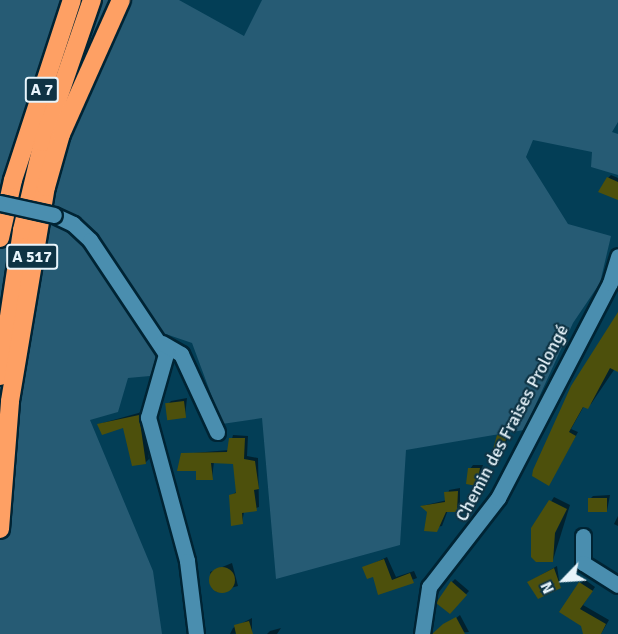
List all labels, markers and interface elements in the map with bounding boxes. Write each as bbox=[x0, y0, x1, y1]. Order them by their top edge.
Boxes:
road number: A 7 bbox=[24, 77, 60, 103]
road number: A 517 bbox=[5, 244, 59, 270]
street label: Chemin des Fraises Prolongé bbox=[451, 321, 573, 525]
north arrow bbox=[534, 550, 594, 610]
text: N bbox=[536, 578, 559, 597]

